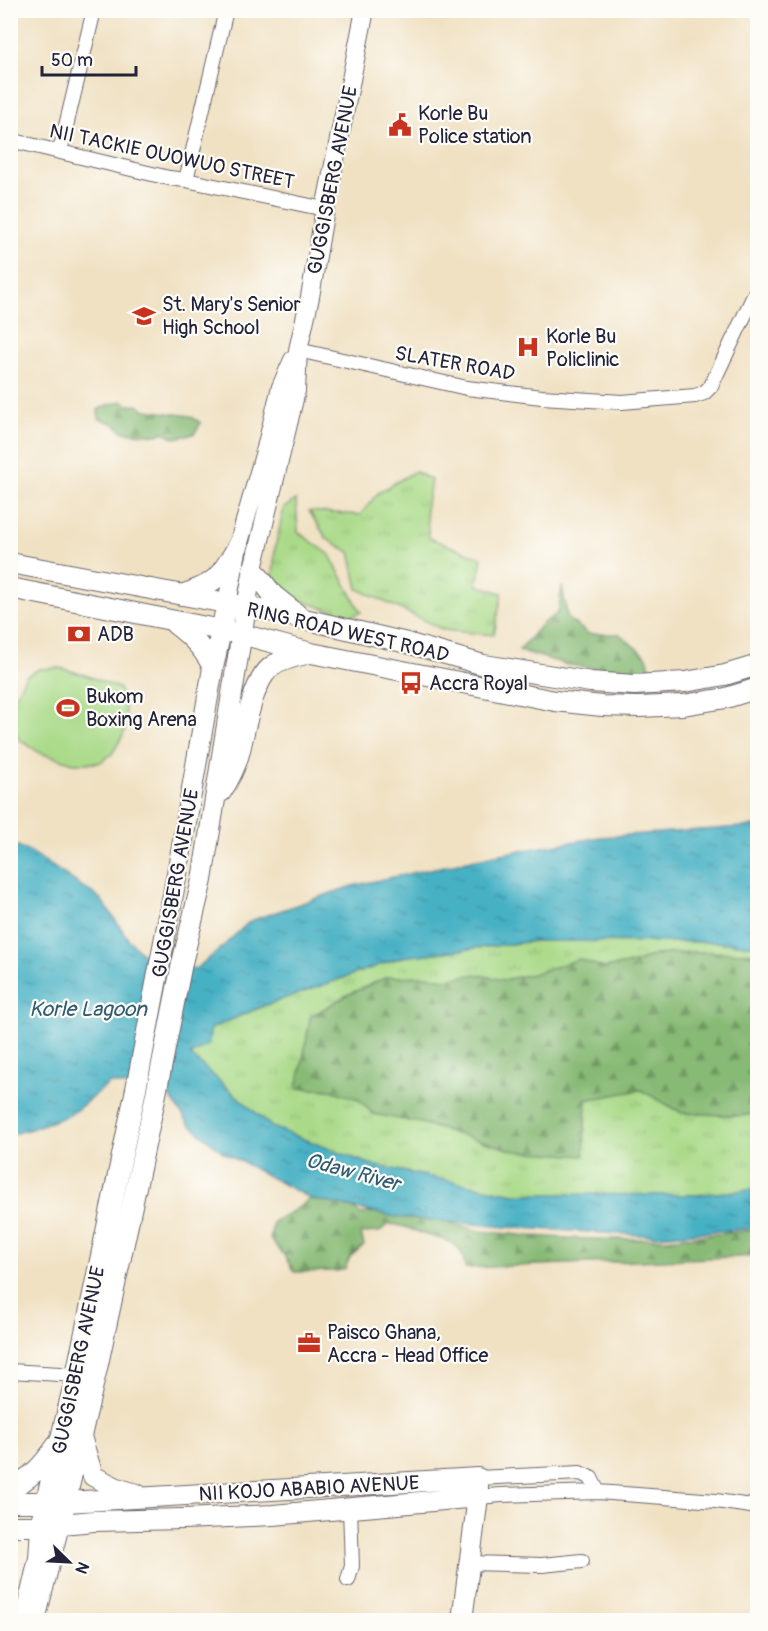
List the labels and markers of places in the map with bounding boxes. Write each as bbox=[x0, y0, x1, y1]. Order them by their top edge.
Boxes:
place label: Korle Bu Police station bbox=[418, 101, 532, 149]
public building icon: Korle Bu Police station bbox=[387, 112, 413, 138]
place label: St. Mary's Senior High School bbox=[162, 292, 301, 340]
school or university icon: St. Mary's Senior High School bbox=[131, 303, 157, 329]
place label: Korle Bu Policlinic bbox=[546, 324, 619, 372]
hospital icon: Korle Bu Policlinic bbox=[515, 334, 541, 360]
bank icon: ADB bbox=[66, 621, 92, 647]
place label: ADB bbox=[97, 622, 134, 647]
bus stop icon: Accra Royal bbox=[398, 670, 424, 696]
place label: Accra Royal bbox=[429, 671, 528, 696]
place label: Bukom Boxing Arena bbox=[86, 684, 197, 732]
sports icon: Bukom Boxing Arena bbox=[55, 695, 81, 721]
place label: Paisco Ghana, Accra - Head Office bbox=[327, 1320, 489, 1368]
office icon: Paisco Ghana, Accra - Head Office bbox=[296, 1330, 322, 1356]

